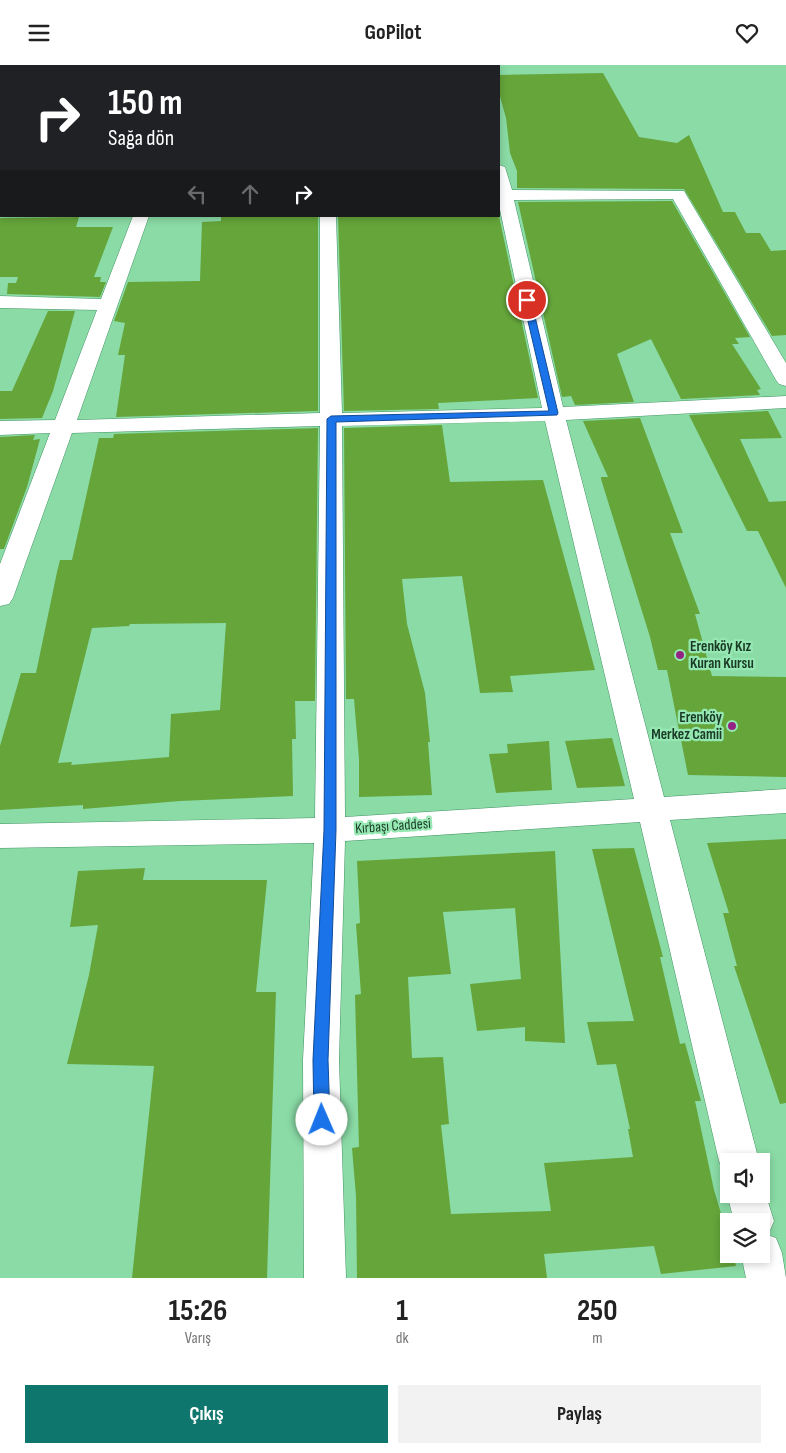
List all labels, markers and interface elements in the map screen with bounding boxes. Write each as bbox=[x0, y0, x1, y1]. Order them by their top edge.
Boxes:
icon: menu bbox=[25, 19, 53, 47]
text: GoPilot bbox=[365, 19, 421, 46]
icon: heart bbox=[733, 19, 761, 47]
text: 150 m bbox=[108, 82, 182, 125]
icon: right bbox=[25, 85, 90, 150]
text: Sağa dön bbox=[108, 125, 174, 152]
icon: left bbox=[183, 180, 211, 208]
icon: ahead bbox=[236, 180, 264, 208]
icon: right bbox=[289, 180, 317, 208]
pin bbox=[506, 279, 548, 321]
icon: arrive bbox=[513, 286, 541, 314]
place label: Erenköy Kız Kuran Kursu bbox=[690, 637, 754, 673]
marker: Erenköy Kız Kuran Kursu bbox=[674, 649, 686, 661]
place label: Erenköy Merkez Camii bbox=[651, 708, 723, 744]
marker: Erenköy Merkez Camii bbox=[726, 720, 738, 732]
street label: Kırbaşı Caddesi bbox=[355, 814, 432, 838]
position arrow bbox=[295, 1093, 347, 1145]
map controls bbox=[720, 1153, 770, 1263]
button: sound bbox=[720, 1153, 770, 1203]
button: layers bbox=[720, 1213, 770, 1263]
text: 15:26 bbox=[168, 1293, 227, 1329]
text: 1 bbox=[396, 1293, 408, 1329]
text: 250 bbox=[577, 1293, 618, 1329]
text: Varış bbox=[185, 1329, 211, 1348]
text: dk bbox=[396, 1329, 409, 1348]
text: m bbox=[592, 1329, 602, 1348]
button: Çıkış bbox=[25, 1385, 388, 1443]
button: Paylaş bbox=[398, 1385, 761, 1443]

